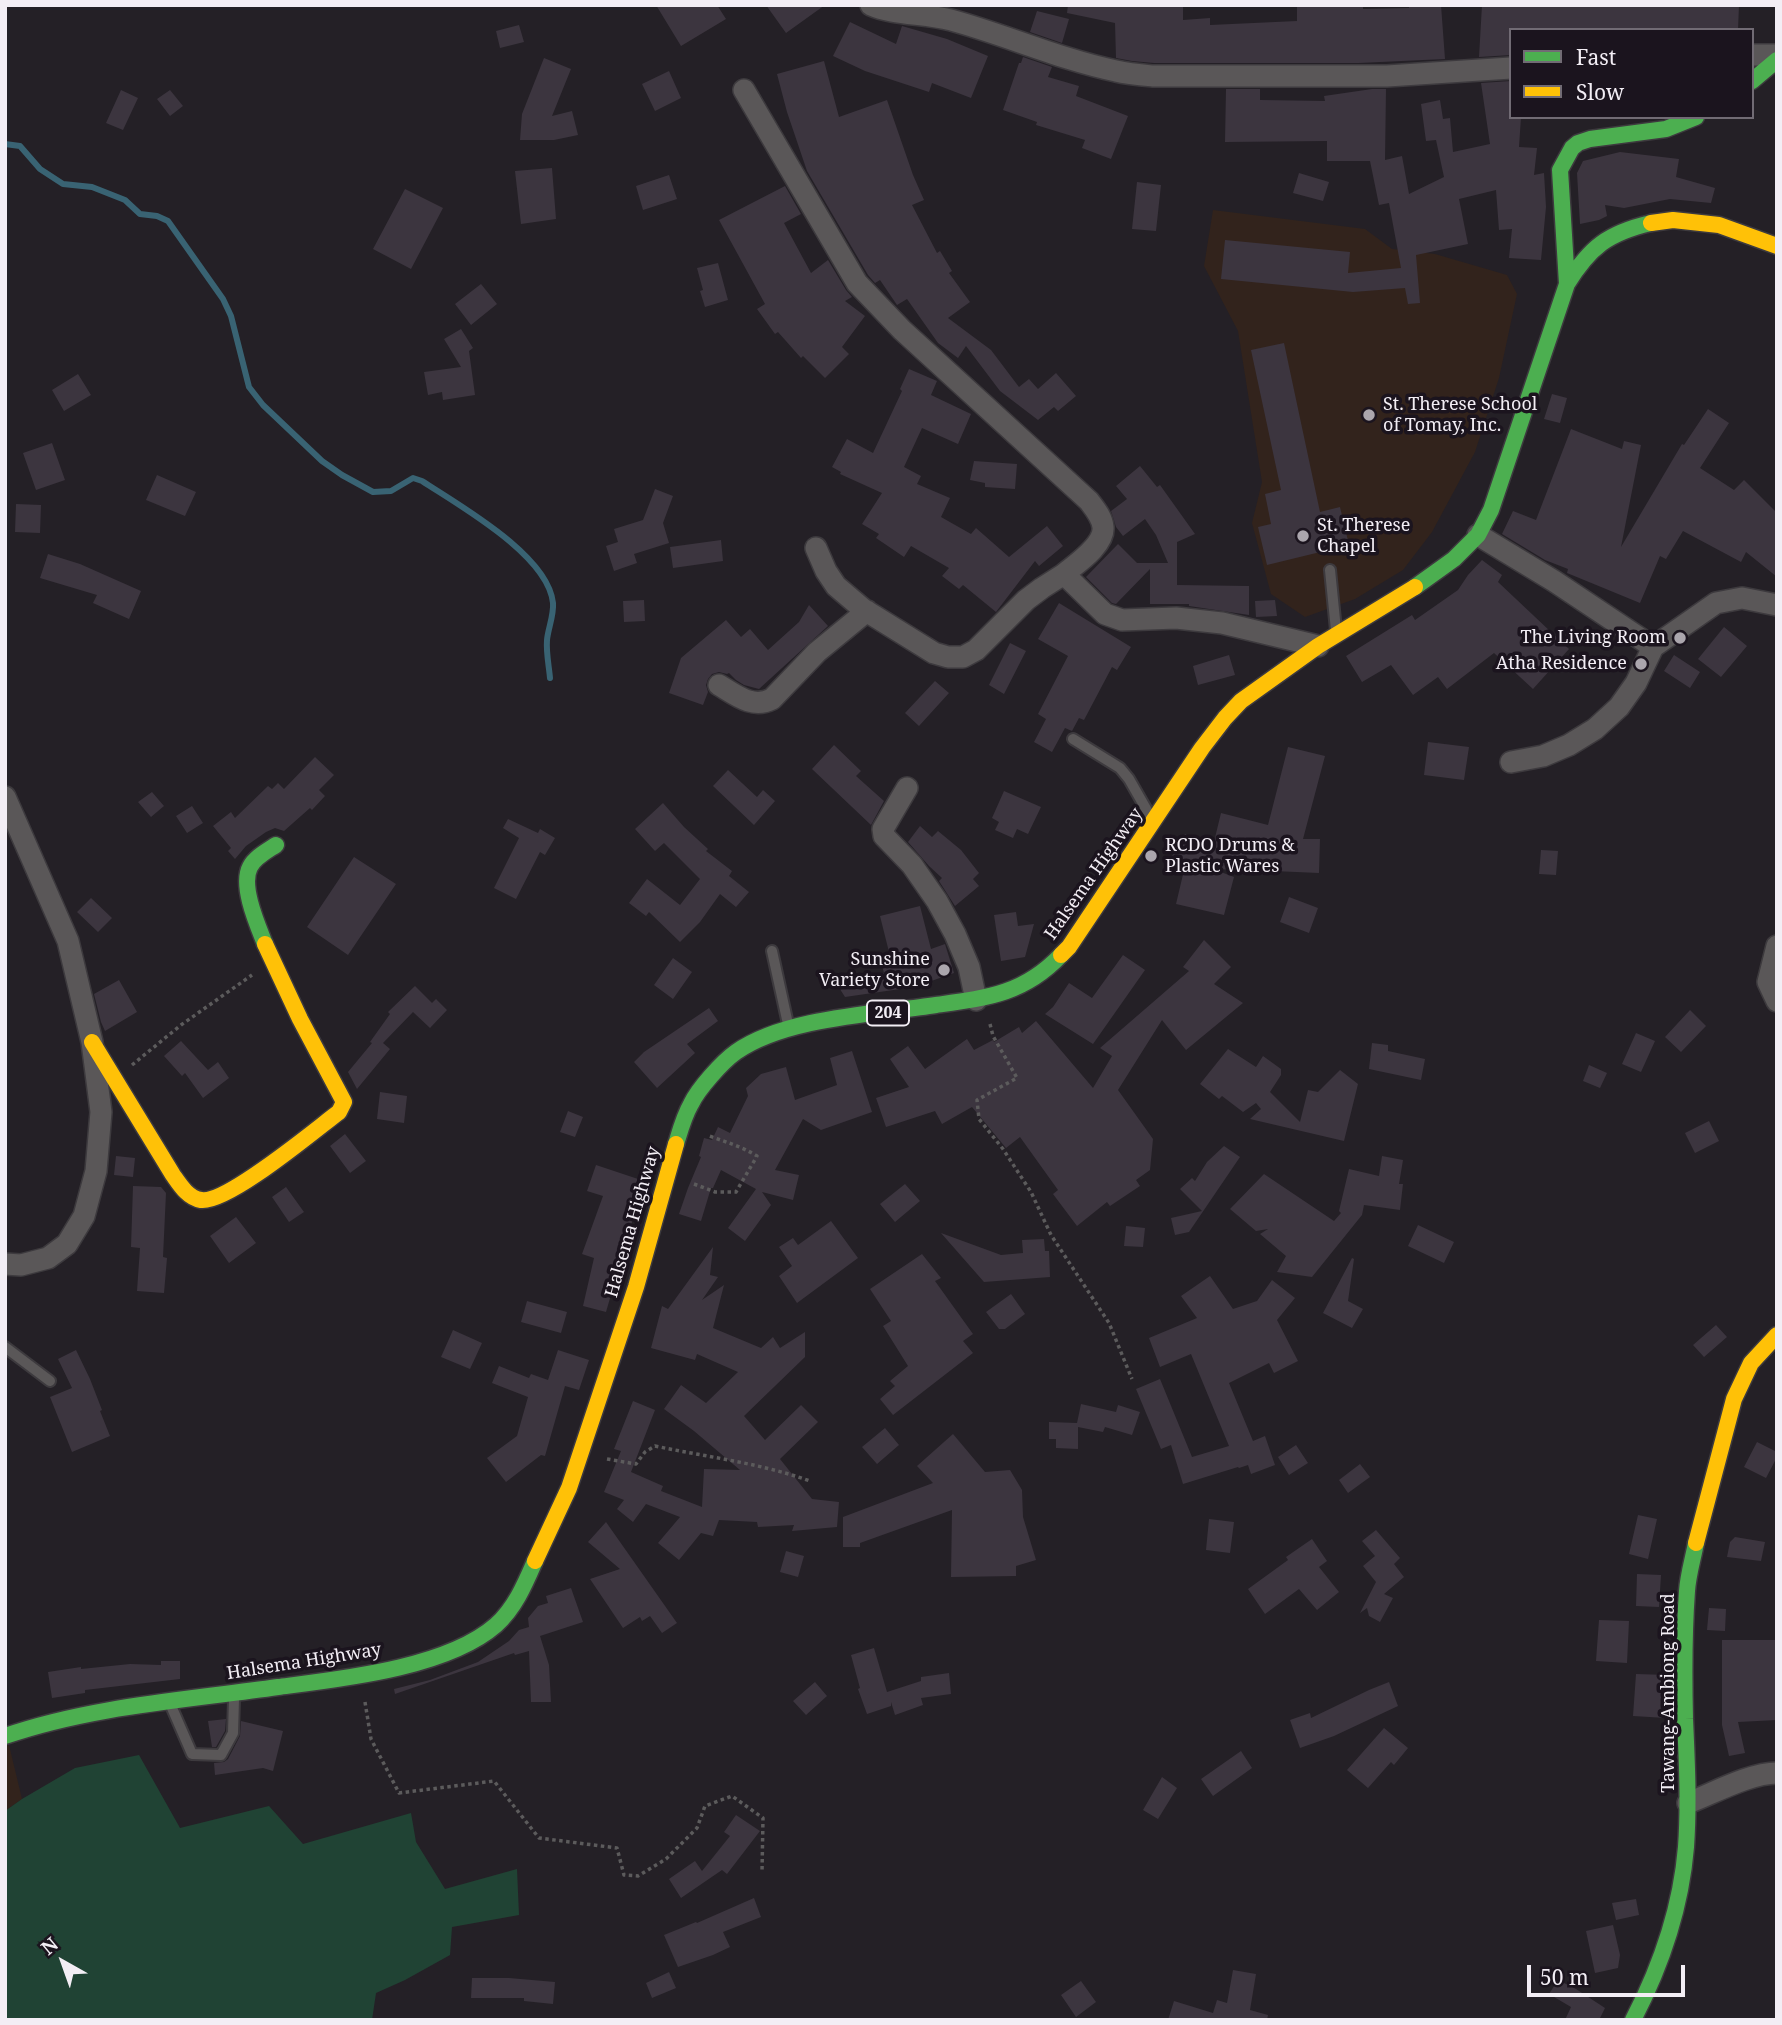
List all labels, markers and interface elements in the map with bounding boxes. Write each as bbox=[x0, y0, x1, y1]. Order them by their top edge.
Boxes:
legend bbox=[1509, 28, 1754, 119]
text: Fast bbox=[1576, 43, 1616, 71]
text: Slow bbox=[1576, 78, 1624, 106]
place label: St. Therese School of Tomay, Inc. bbox=[1383, 394, 1537, 436]
marker: St. Therese School of Tomay, Inc. bbox=[1361, 407, 1377, 423]
place label: St. Therese Chapel bbox=[1317, 515, 1410, 558]
marker: St. Therese Chapel bbox=[1295, 528, 1311, 544]
place label: The Living Room bbox=[1521, 627, 1666, 649]
marker: The Living Room bbox=[1672, 630, 1688, 646]
place label: Atha Residence bbox=[1496, 653, 1627, 675]
marker: Atha Residence bbox=[1633, 656, 1649, 672]
street label: Halsema Highway bbox=[1040, 804, 1148, 944]
place label: RCDO Drums & Plastic Wares bbox=[1165, 835, 1295, 878]
marker: RCDO Drums & Plastic Wares bbox=[1143, 848, 1159, 864]
place label: Sunshine Variety Store bbox=[819, 949, 930, 992]
marker: Sunshine Variety Store bbox=[936, 962, 952, 978]
road number: 204 bbox=[867, 1001, 909, 1026]
street label: Halsema Highway bbox=[601, 1144, 665, 1300]
street label: Tawang-Ambiong Road bbox=[1658, 1593, 1680, 1793]
street label: Halsema Highway bbox=[225, 1639, 383, 1685]
north arrow bbox=[28, 1927, 98, 1997]
text: N bbox=[35, 1931, 64, 1961]
scale bar bbox=[1530, 1952, 1688, 1996]
text: 50 m bbox=[1540, 1963, 1589, 1991]

